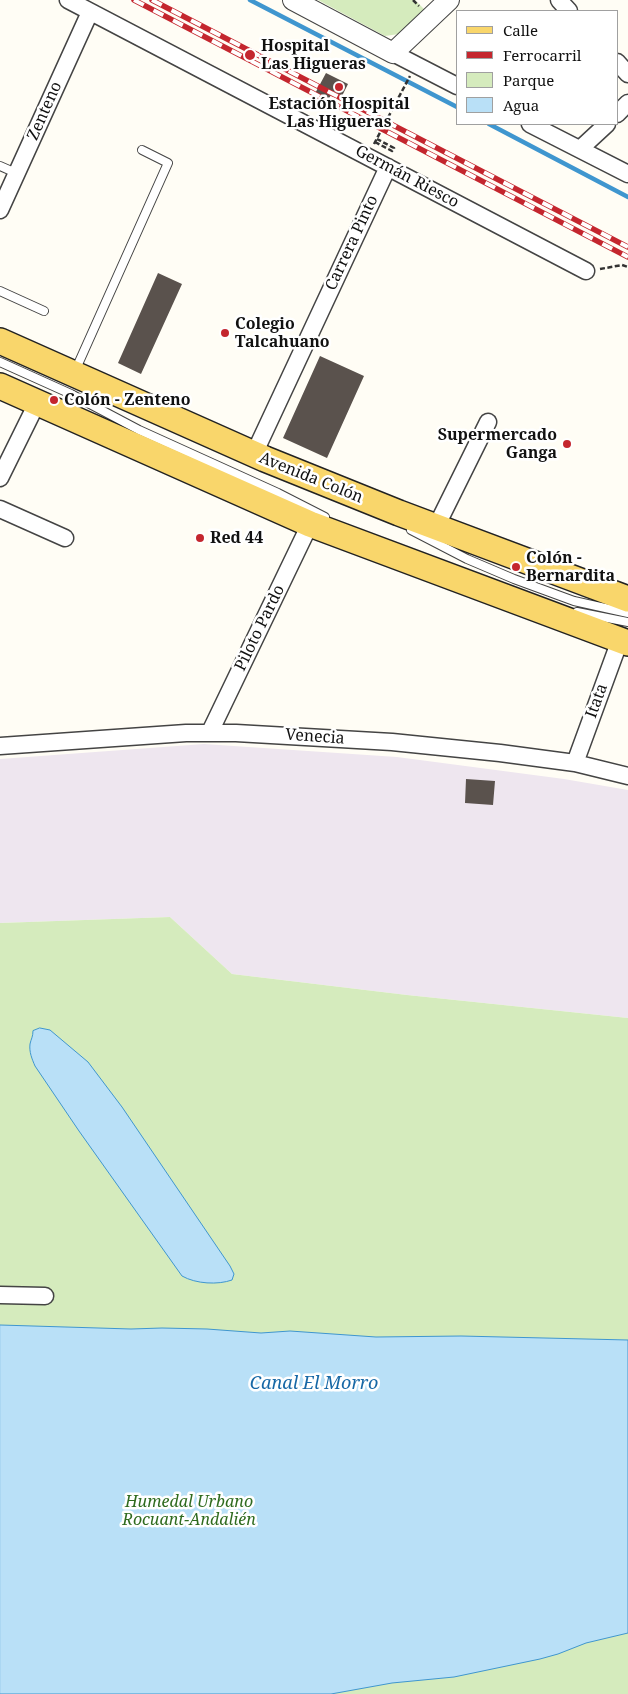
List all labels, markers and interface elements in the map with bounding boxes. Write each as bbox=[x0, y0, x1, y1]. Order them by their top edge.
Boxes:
legend bbox=[456, 10, 618, 125]
text: Calle bbox=[503, 20, 538, 40]
place label: Hospital Las Higueras bbox=[261, 36, 366, 74]
text: Ferrocarril bbox=[503, 45, 581, 65]
marker: Hospital Las Higueras bbox=[243, 48, 257, 62]
text: Parque bbox=[503, 70, 554, 90]
street label: Zenteno bbox=[24, 79, 66, 143]
marker: Estación Hospital Las Higueras bbox=[333, 81, 345, 93]
place label: Estación Hospital Las Higueras bbox=[268, 94, 410, 132]
text: Agua bbox=[503, 95, 539, 115]
street label: Germán Riesco bbox=[352, 142, 462, 212]
street label: Carrera Pinto bbox=[322, 192, 382, 294]
place label: Colegio Talcahuano bbox=[235, 314, 330, 352]
marker: Colegio Talcahuano bbox=[219, 327, 231, 339]
place label: Colón - Zenteno bbox=[64, 390, 191, 410]
marker: Colón - Zenteno bbox=[48, 394, 60, 406]
place label: Supermercado Ganga bbox=[438, 425, 557, 463]
marker: Supermercado Ganga bbox=[561, 438, 573, 450]
street label: Avenida Colón bbox=[256, 448, 366, 508]
place label: Red 44 bbox=[210, 528, 263, 548]
marker: Red 44 bbox=[194, 532, 206, 544]
place label: Colón - Bernardita bbox=[526, 548, 615, 586]
marker: Colón - Bernardita bbox=[510, 561, 522, 573]
street label: Piloto Pardo bbox=[231, 582, 289, 674]
street label: Itata bbox=[582, 681, 612, 721]
street label: Venecia bbox=[285, 725, 345, 749]
water label: Canal El Morro bbox=[250, 1373, 378, 1395]
park label: Humedal Urbano Rocuant-Andalién bbox=[122, 1492, 256, 1530]

